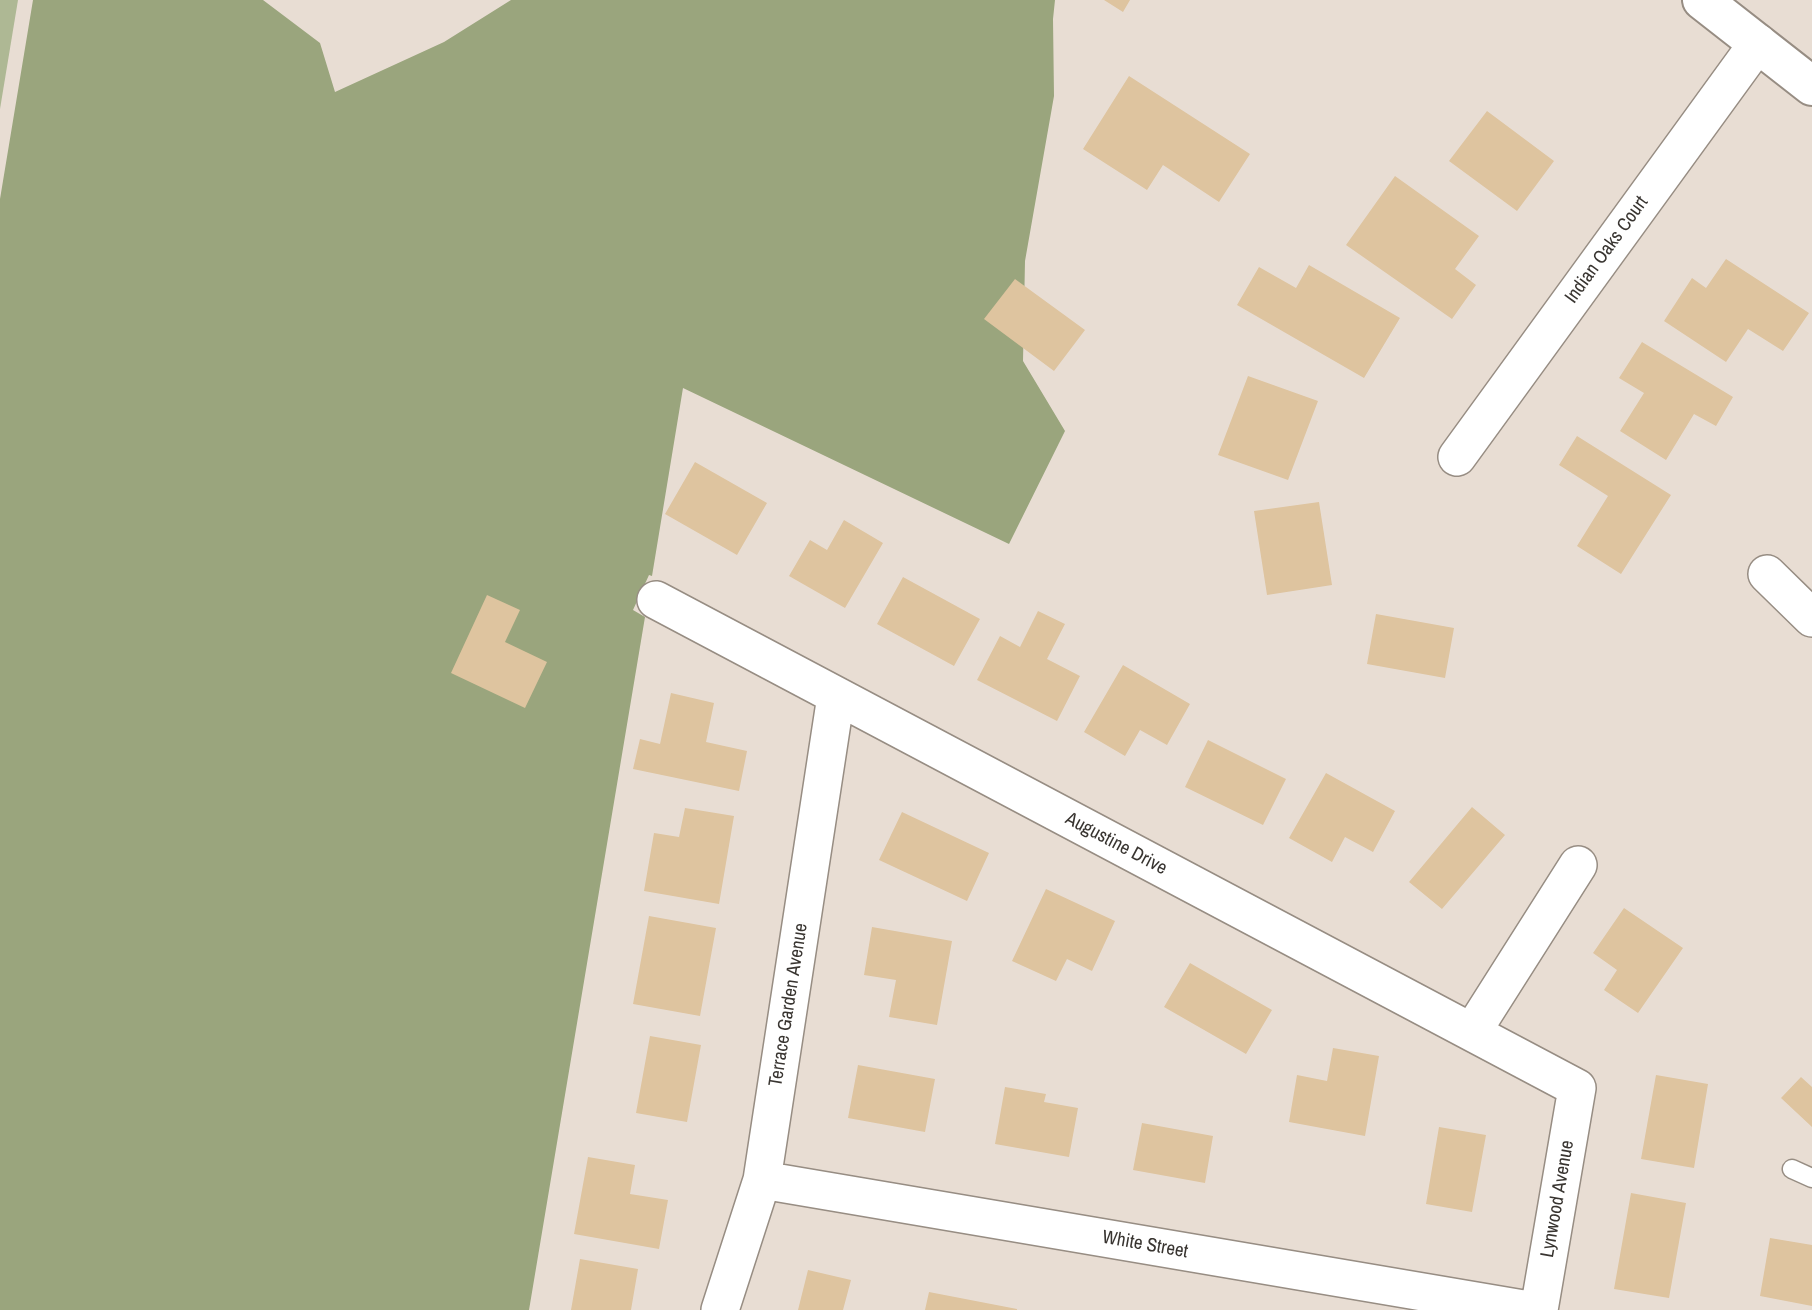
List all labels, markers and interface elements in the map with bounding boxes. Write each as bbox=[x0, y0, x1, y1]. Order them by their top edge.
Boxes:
street label: Indian Oaks Court bbox=[1561, 192, 1653, 308]
street label: Augustine Drive bbox=[1061, 808, 1171, 880]
street label: Terrace Garden Avenue bbox=[765, 922, 813, 1088]
street label: Lynwood Avenue bbox=[1536, 1139, 1580, 1259]
street label: White Street bbox=[1100, 1226, 1190, 1264]

